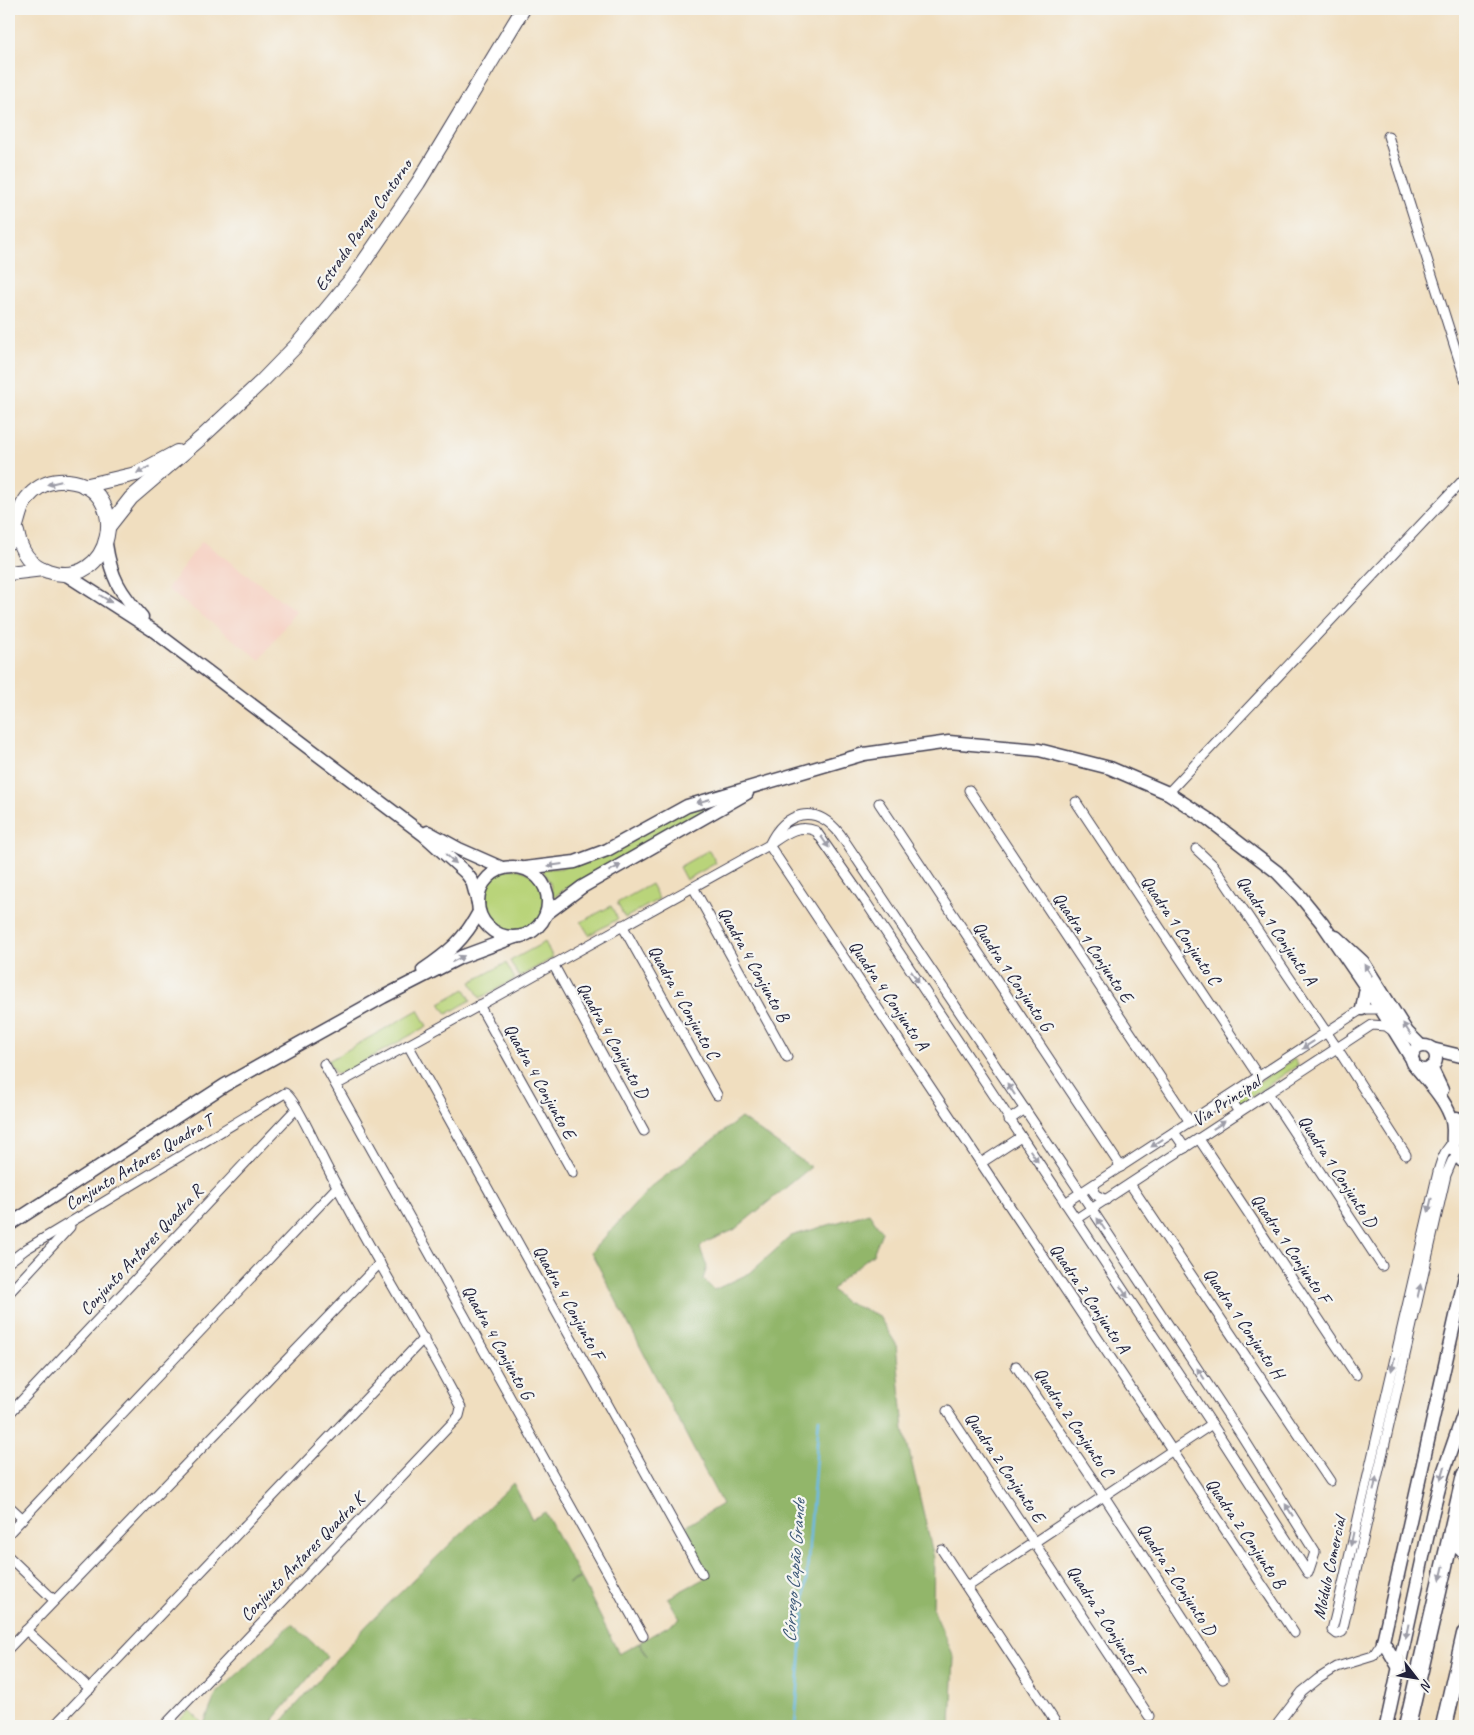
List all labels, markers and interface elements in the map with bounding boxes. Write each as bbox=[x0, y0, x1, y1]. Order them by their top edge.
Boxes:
street label: Estrada Parque Contorno bbox=[309, 153, 418, 295]
one-way arrow bbox=[136, 466, 151, 474]
one-way arrow bbox=[46, 479, 61, 487]
one-way arrow bbox=[100, 594, 113, 604]
one-way arrow bbox=[696, 798, 711, 806]
one-way arrow bbox=[820, 835, 830, 849]
one-way arrow bbox=[444, 853, 456, 865]
one-way arrow bbox=[547, 861, 563, 869]
one-way arrow bbox=[609, 863, 622, 872]
street label: Quadra 1 Conjunto C bbox=[1136, 871, 1227, 991]
street label: Quadra 1 Conjunto A bbox=[1232, 871, 1322, 990]
street label: Quadra 1 Conjunto E bbox=[1048, 888, 1139, 1008]
street label: Quadra 4 Conjunto B bbox=[713, 903, 795, 1027]
street label: Quadra 1 Conjunto G bbox=[968, 917, 1059, 1037]
street label: Quadra 4 Conjunto A bbox=[844, 936, 934, 1055]
street label: Quadra 4 Conjunto C bbox=[644, 941, 726, 1065]
one-way arrow bbox=[451, 955, 465, 963]
one-way arrow bbox=[1364, 963, 1373, 976]
one-way arrow bbox=[911, 970, 920, 984]
street label: Quadra 4 Conjunto D bbox=[572, 978, 655, 1103]
street label: Quadra 4 Conjunto E bbox=[499, 1020, 582, 1145]
one-way arrow bbox=[1402, 1023, 1411, 1036]
one-way arrow bbox=[1301, 1040, 1314, 1050]
street label: Via Principal bbox=[1188, 1069, 1267, 1131]
one-way arrow bbox=[1007, 1082, 1016, 1095]
street label: Conjunto Antares Quadra T bbox=[61, 1107, 220, 1215]
street label: Quadra 1 Conjunto D bbox=[1294, 1111, 1383, 1232]
one-way arrow bbox=[1213, 1120, 1226, 1130]
one-way arrow bbox=[1150, 1139, 1163, 1148]
one-way arrow bbox=[1029, 1150, 1039, 1163]
street label: Conjunto Antares Quadra R bbox=[75, 1179, 209, 1320]
street label: Quadra 1 Conjunto F bbox=[1246, 1189, 1338, 1310]
one-way arrow bbox=[1426, 1198, 1434, 1213]
one-way arrow bbox=[1096, 1217, 1106, 1231]
street label: Quadra 2 Conjunto A bbox=[1045, 1239, 1135, 1358]
street label: Quadra 4 Conjunto F bbox=[529, 1241, 611, 1366]
street label: Quadra 1 Conjunto H bbox=[1199, 1263, 1291, 1385]
street label: Quadra 4 Conjunto G bbox=[457, 1281, 540, 1405]
one-way arrow bbox=[1415, 1284, 1423, 1299]
one-way arrow bbox=[1119, 1285, 1129, 1298]
one-way arrow bbox=[1389, 1356, 1397, 1371]
street label: Quadra 2 Conjunto C bbox=[1029, 1363, 1120, 1483]
one-way arrow bbox=[1196, 1367, 1206, 1381]
street label: Quadra 2 Conjunto E bbox=[960, 1408, 1051, 1528]
one-way arrow bbox=[1439, 1465, 1447, 1480]
street label: Quadra 2 Conjunto B bbox=[1201, 1474, 1292, 1594]
one-way arrow bbox=[1372, 1476, 1380, 1492]
street label: Conjunto Antares Quadra K bbox=[235, 1486, 372, 1626]
water label: Córrego Capão Grande bbox=[777, 1496, 811, 1643]
one-way arrow bbox=[1284, 1504, 1293, 1517]
street label: Módulo Comercial bbox=[1307, 1512, 1351, 1621]
street label: Quadra 2 Conjunto D bbox=[1133, 1519, 1222, 1640]
one-way arrow bbox=[1348, 1531, 1356, 1546]
street label: Quadra 2 Conjunto F bbox=[1062, 1561, 1152, 1682]
one-way arrow bbox=[1438, 1566, 1446, 1581]
one-way arrow bbox=[1403, 1623, 1411, 1639]
north arrow bbox=[1392, 1652, 1442, 1702]
text: N bbox=[1416, 1676, 1436, 1695]

